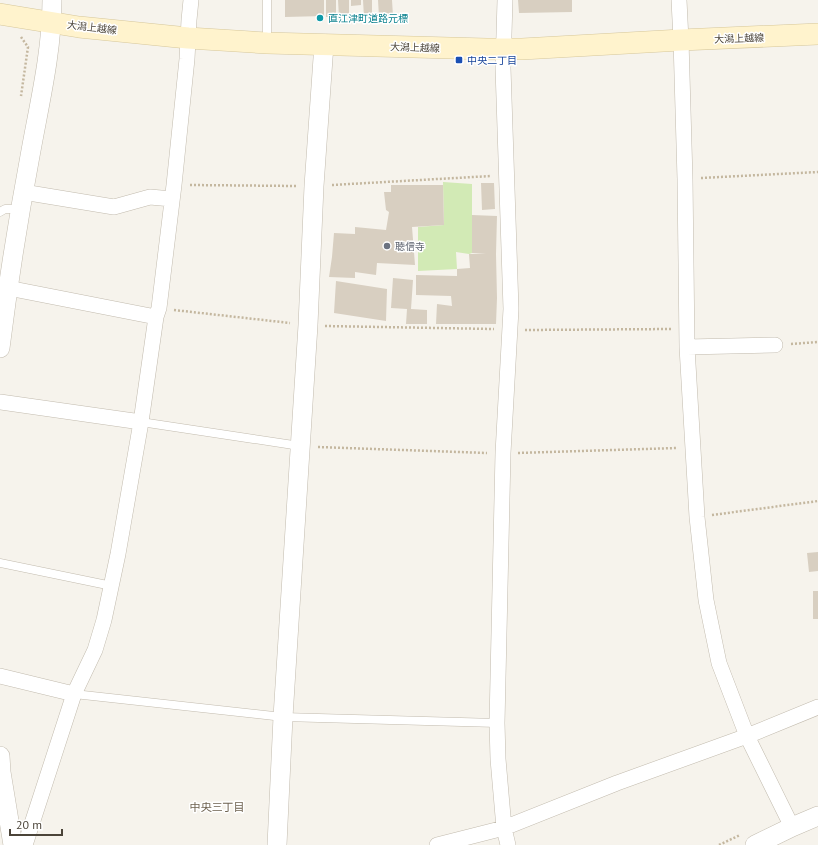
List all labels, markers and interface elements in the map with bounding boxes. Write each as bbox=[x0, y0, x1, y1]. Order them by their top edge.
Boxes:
place label: 直江津町道路元標 bbox=[328, 12, 408, 25]
marker: 直江津町道路元標 bbox=[315, 13, 325, 23]
street label: 大潟上越線 bbox=[66, 18, 118, 37]
street label: 大潟上越線 bbox=[714, 31, 764, 46]
street label: 大潟上越線 bbox=[390, 40, 440, 55]
place label: 中央二丁目 bbox=[467, 54, 517, 67]
marker: 中央二丁目 bbox=[454, 55, 464, 65]
place label: 聴信寺 bbox=[395, 240, 425, 253]
marker: 聴信寺 bbox=[382, 241, 392, 251]
district label: 中央三丁目 bbox=[190, 800, 245, 814]
scale bar bbox=[10, 811, 62, 837]
text: 20 m bbox=[16, 817, 42, 832]

